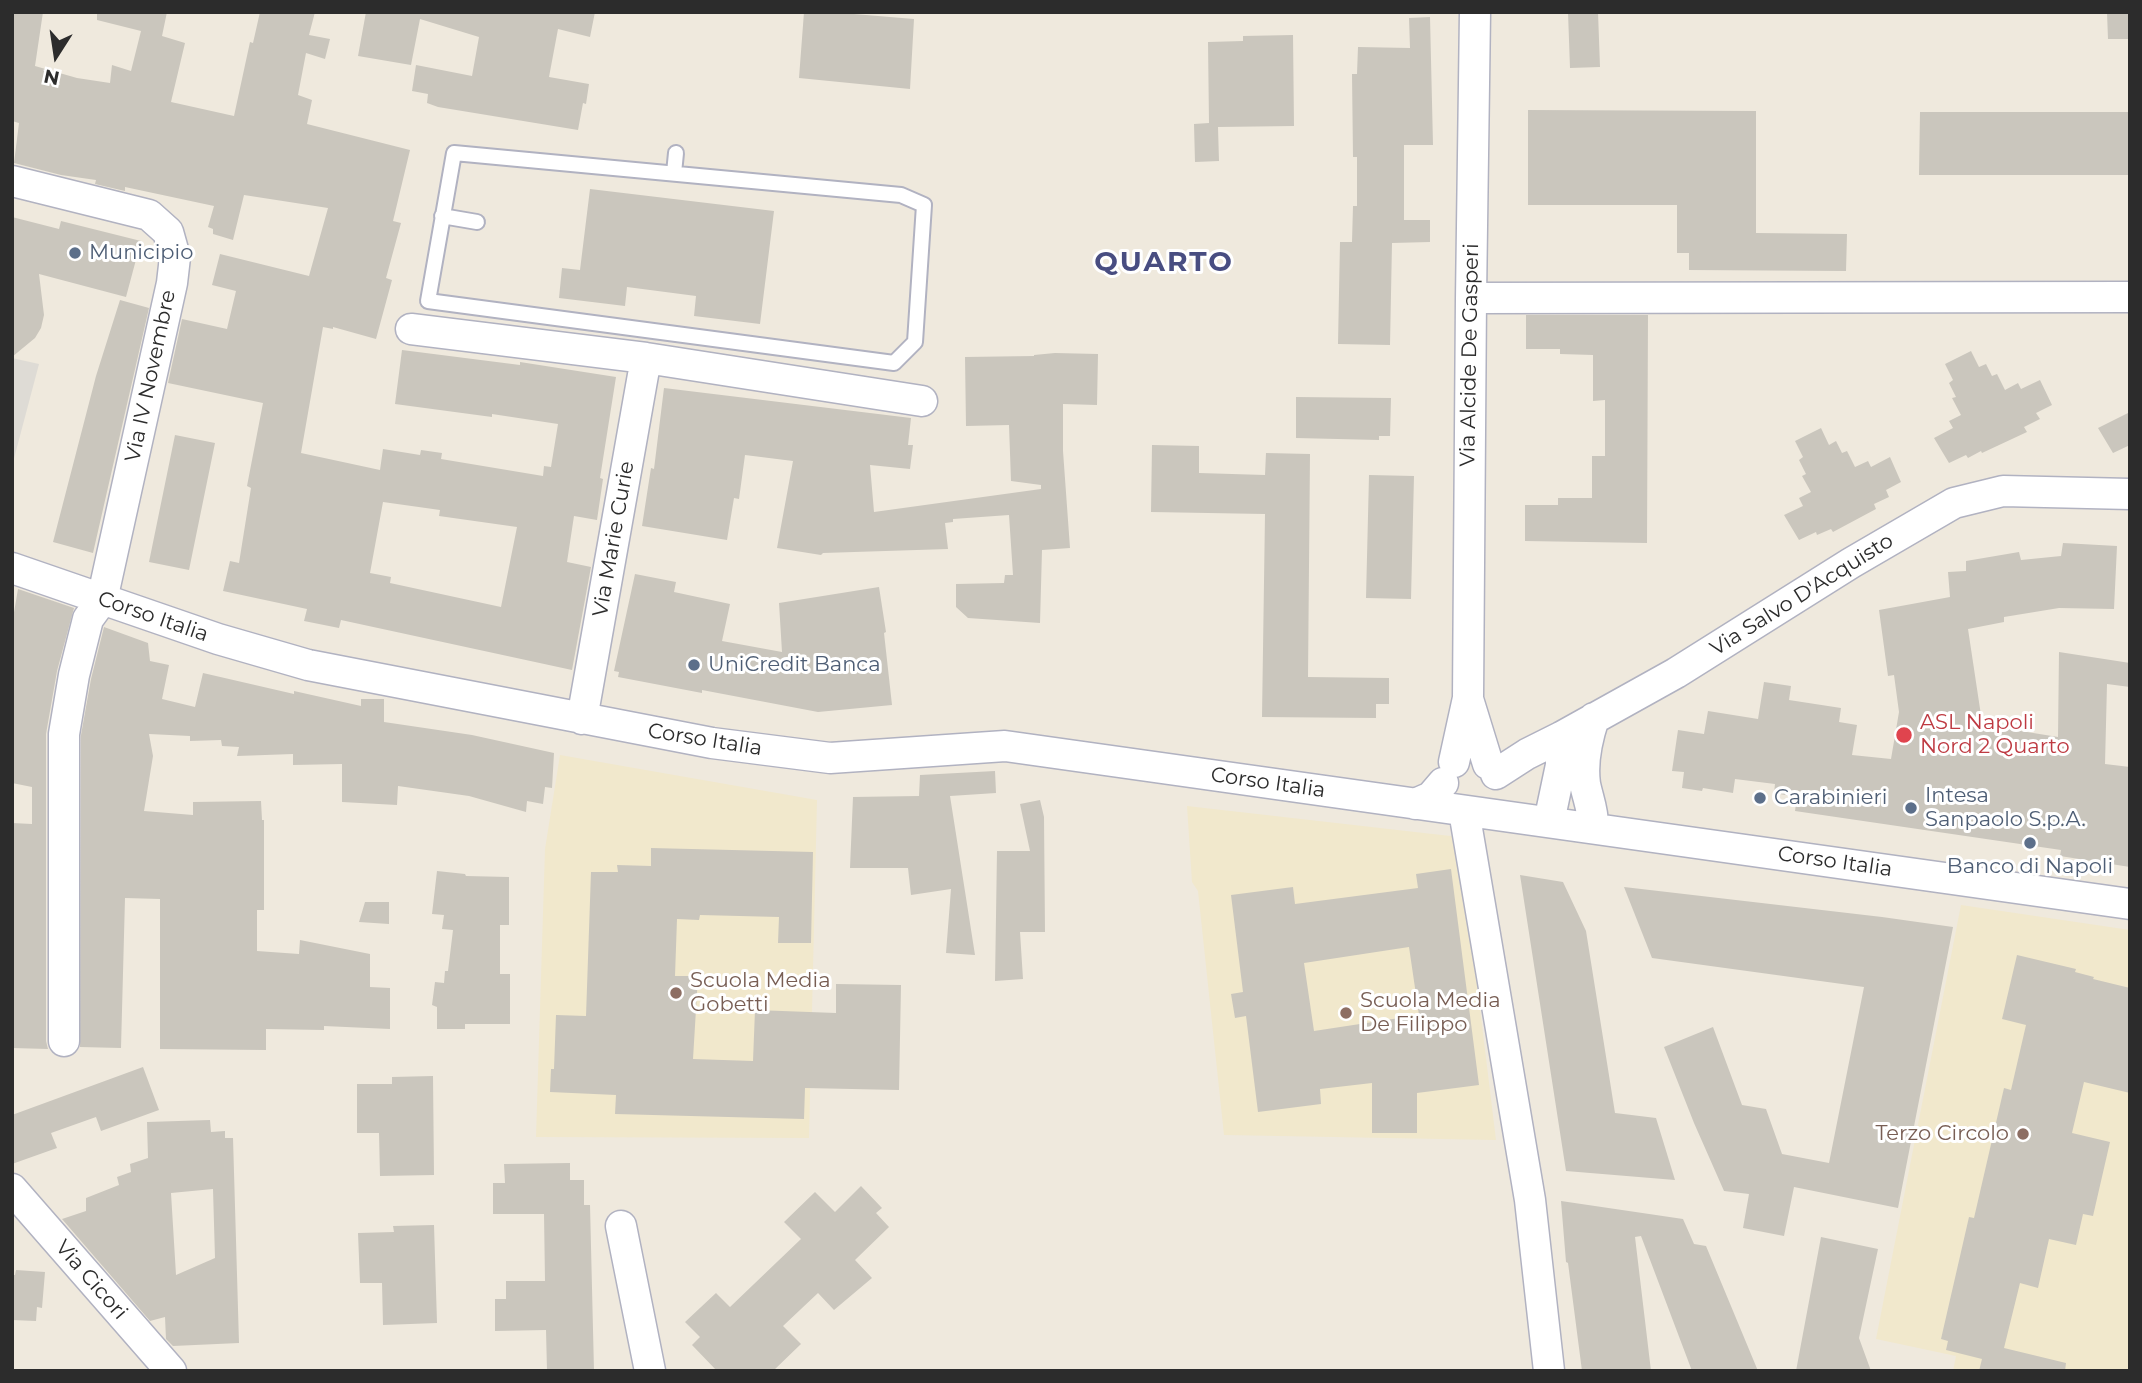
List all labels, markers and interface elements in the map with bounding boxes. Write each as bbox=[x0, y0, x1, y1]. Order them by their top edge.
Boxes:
north arrow bbox=[21, 21, 91, 91]
text: N bbox=[42, 64, 61, 90]
place label: Municipio bbox=[89, 240, 193, 266]
street label: Via Alcide De Gasperi bbox=[1455, 243, 1485, 467]
marker: Municipio bbox=[67, 245, 83, 261]
district label: QUARTO bbox=[1095, 246, 1233, 280]
street label: Via IV Novembre bbox=[120, 288, 182, 464]
street label: Via Marie Curie bbox=[588, 459, 640, 619]
street label: Via Salvo D'Acquisto bbox=[1706, 528, 1898, 662]
street label: Corso Italia bbox=[94, 586, 212, 648]
place label: UniCredit Banca bbox=[708, 652, 881, 678]
marker: UniCredit Banca bbox=[686, 657, 702, 673]
place label: ASL Napoli Nord 2 Quarto bbox=[1920, 710, 2070, 760]
street label: Corso Italia bbox=[646, 719, 764, 761]
marker: ASL Napoli Nord 2 Quarto bbox=[1894, 725, 1914, 745]
street label: Corso Italia bbox=[1209, 762, 1327, 804]
place label: Intesa Sanpaolo S.p.A. bbox=[1925, 783, 2086, 833]
place label: Carabinieri bbox=[1774, 785, 1887, 811]
marker: Carabinieri bbox=[1752, 790, 1768, 806]
marker: Intesa Sanpaolo S.p.A. bbox=[1903, 800, 1919, 816]
marker: Banco di Napoli bbox=[2022, 835, 2038, 851]
street label: Corso Italia bbox=[1776, 841, 1894, 883]
place label: Banco di Napoli bbox=[1947, 854, 2113, 880]
place label: Scuola Media Gobetti bbox=[690, 968, 831, 1018]
marker: Scuola Media Gobetti bbox=[668, 985, 684, 1001]
place label: Scuola Media De Filippo bbox=[1360, 988, 1501, 1038]
marker: Scuola Media De Filippo bbox=[1338, 1005, 1354, 1021]
place label: Terzo Circolo bbox=[1875, 1121, 2009, 1147]
marker: Terzo Circolo bbox=[2015, 1126, 2031, 1142]
street label: Via Cicori bbox=[50, 1235, 132, 1325]

